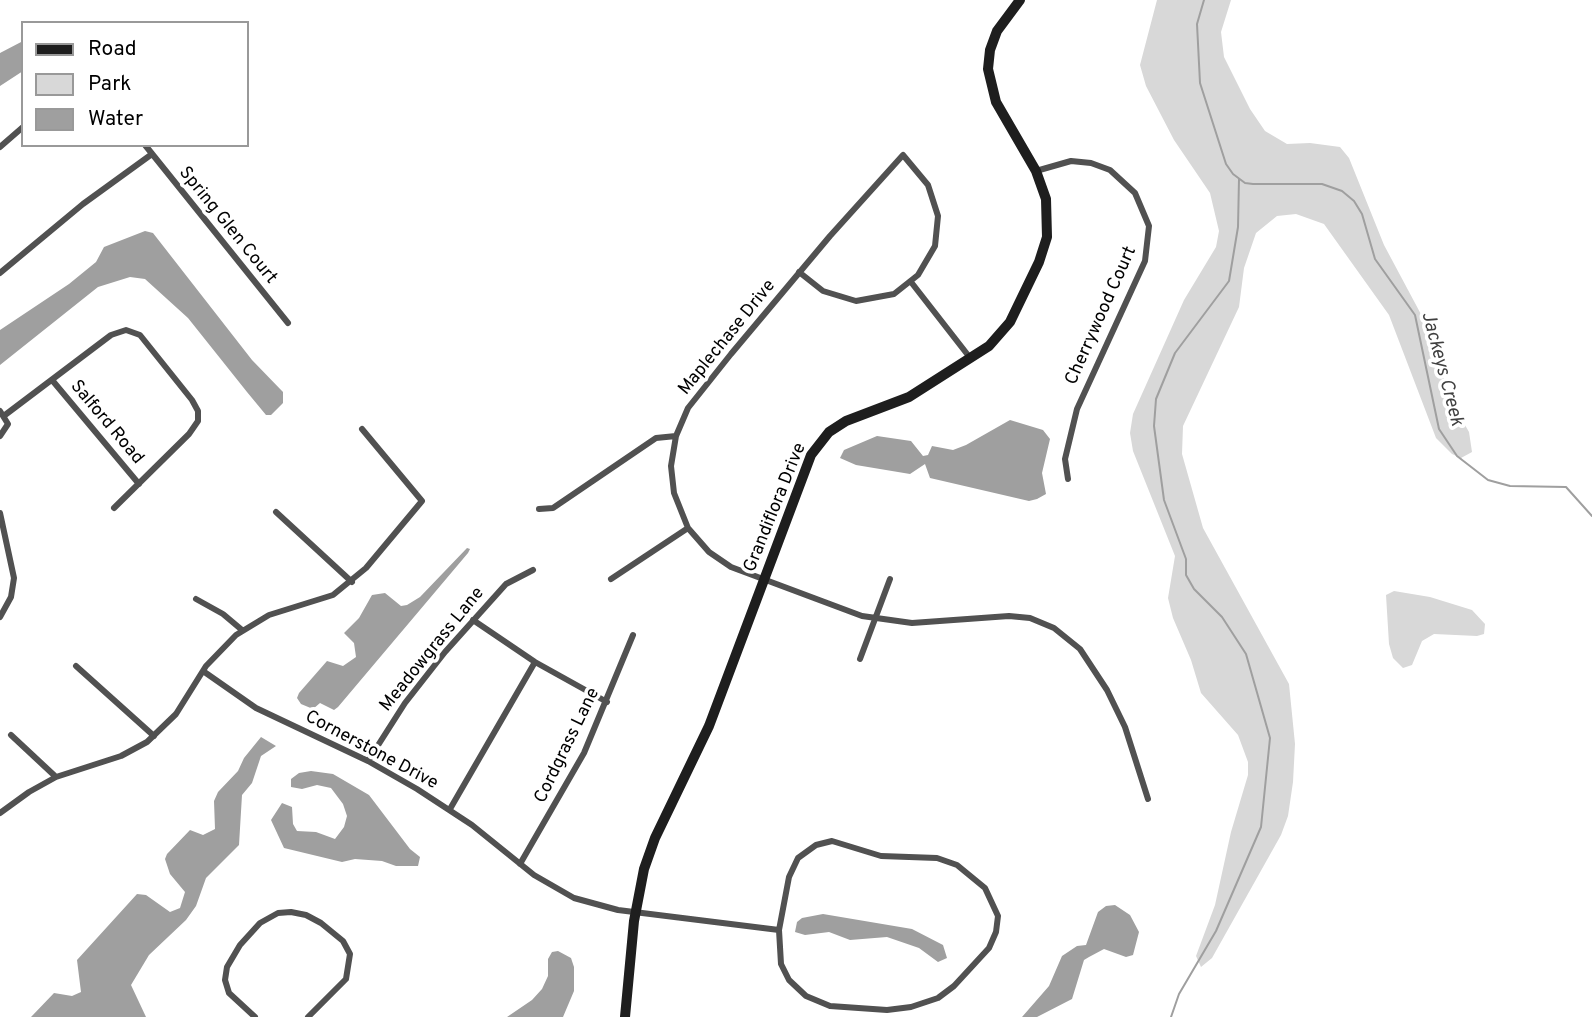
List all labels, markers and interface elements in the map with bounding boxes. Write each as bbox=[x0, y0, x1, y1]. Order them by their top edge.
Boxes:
legend bbox=[21, 21, 248, 147]
text: Road bbox=[88, 36, 137, 63]
text: Park bbox=[88, 71, 131, 98]
text: Water bbox=[88, 106, 143, 133]
street label: Spring Glen Court bbox=[173, 163, 281, 289]
street label: Cherrywood Court bbox=[1062, 243, 1142, 389]
street label: Maplechase Drive bbox=[675, 276, 781, 400]
water label: Jackeys Creek bbox=[1415, 309, 1467, 429]
street label: Salford Road bbox=[65, 377, 147, 469]
street label: Grandiflora Drive bbox=[740, 440, 812, 576]
street label: Meadowgrass Lane bbox=[376, 583, 490, 717]
street label: Cordgrass Lane bbox=[531, 685, 605, 807]
street label: Cornerstone Drive bbox=[301, 707, 441, 795]

